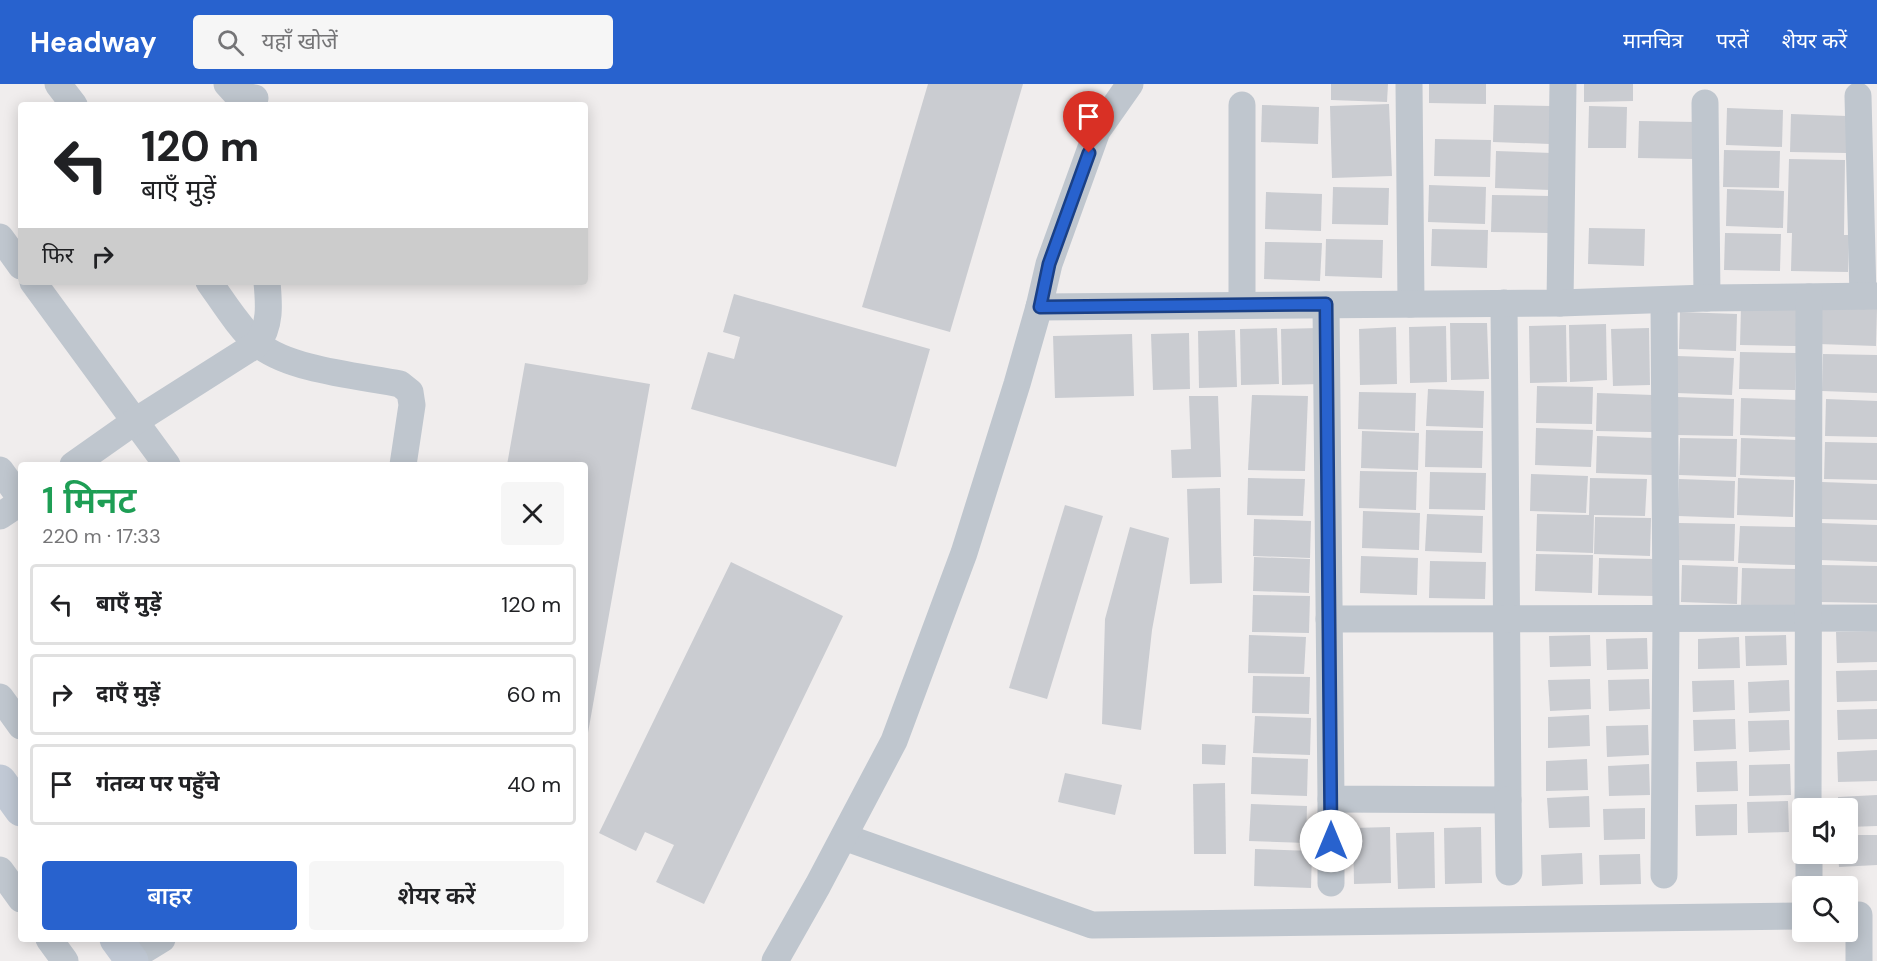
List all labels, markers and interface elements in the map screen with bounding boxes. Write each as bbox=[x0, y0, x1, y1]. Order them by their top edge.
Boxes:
search box bbox=[193, 15, 613, 69]
text: Headway bbox=[30, 24, 157, 61]
icon: search bbox=[214, 26, 247, 59]
text: यहाँ खोजें bbox=[262, 27, 338, 56]
text: मानचित्र bbox=[1623, 27, 1683, 55]
text: परतें bbox=[1716, 27, 1749, 55]
text: शेयर करें bbox=[1782, 27, 1847, 55]
pin bbox=[1063, 91, 1114, 153]
icon: arrive bbox=[1072, 100, 1105, 133]
text: 120 m bbox=[141, 119, 259, 174]
icon: left bbox=[42, 126, 120, 204]
text: बाएँ मुड़ें bbox=[141, 172, 216, 207]
icon: right bbox=[86, 240, 119, 273]
text: फिर bbox=[42, 241, 74, 270]
text: 1 मिनट bbox=[42, 477, 136, 524]
button: close bbox=[501, 482, 564, 545]
text: 220 m · 17:33 bbox=[42, 523, 161, 549]
icon: left bbox=[45, 588, 78, 621]
text: बाएँ मुड़ें bbox=[96, 589, 162, 618]
text: 120 m bbox=[501, 590, 561, 619]
icon: right bbox=[45, 678, 78, 711]
text: दाएँ मुड़ें bbox=[96, 679, 160, 708]
text: 60 m bbox=[507, 680, 561, 709]
icon: arrive bbox=[45, 768, 78, 801]
text: गंतव्य पर पहुँचे bbox=[96, 769, 219, 798]
text: 40 m bbox=[507, 770, 561, 799]
map controls bbox=[1792, 798, 1858, 942]
button: sound bbox=[1792, 798, 1858, 864]
position arrow bbox=[1299, 809, 1363, 873]
button: बाहर bbox=[42, 861, 297, 930]
button: शेयर करें bbox=[309, 861, 564, 930]
button: search bbox=[1792, 876, 1858, 942]

